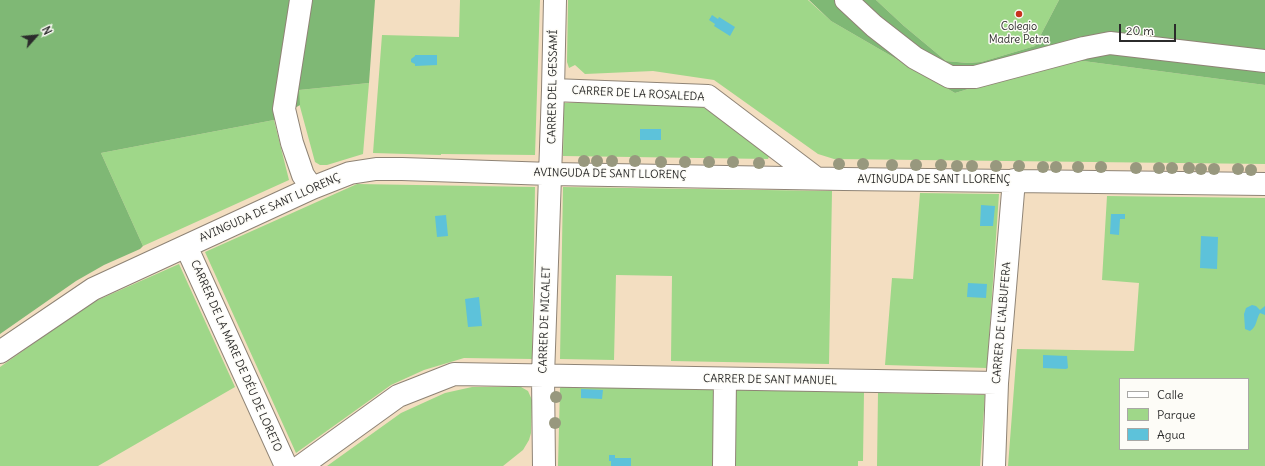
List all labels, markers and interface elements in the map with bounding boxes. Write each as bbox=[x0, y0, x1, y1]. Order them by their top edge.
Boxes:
marker: Colegio Madre Petra bbox=[1014, 9, 1024, 19]
north arrow bbox=[16, 16, 56, 56]
scale bar bbox=[1121, 16, 1178, 42]
place label: Colegio Madre Petra bbox=[989, 20, 1049, 46]
text: 20 m bbox=[1126, 23, 1154, 38]
text: N bbox=[39, 24, 55, 37]
street label: CARRER DEL GESSAMÍ bbox=[545, 30, 561, 144]
street label: CARRER DE LA ROSALEDA bbox=[571, 84, 705, 104]
street label: AVINGUDA DE SANT LLORENÇ bbox=[533, 166, 687, 182]
street label: AVINGUDA DE SANT LLORENÇ bbox=[197, 171, 343, 245]
street label: AVINGUDA DE SANT LLORENÇ bbox=[857, 173, 1011, 187]
street label: CARRER DE LA MARE DE DÉU DE LORETO bbox=[188, 258, 284, 454]
street label: CARRER DE L'ALBUFERA bbox=[990, 261, 1014, 385]
street label: CARRER DE MICALET bbox=[537, 266, 553, 374]
street label: CARRER DE SANT MANUEL bbox=[703, 372, 837, 388]
legend bbox=[1119, 378, 1249, 450]
text: Calle bbox=[1157, 387, 1184, 402]
text: Parque bbox=[1157, 407, 1196, 422]
text: Agua bbox=[1157, 427, 1185, 442]

